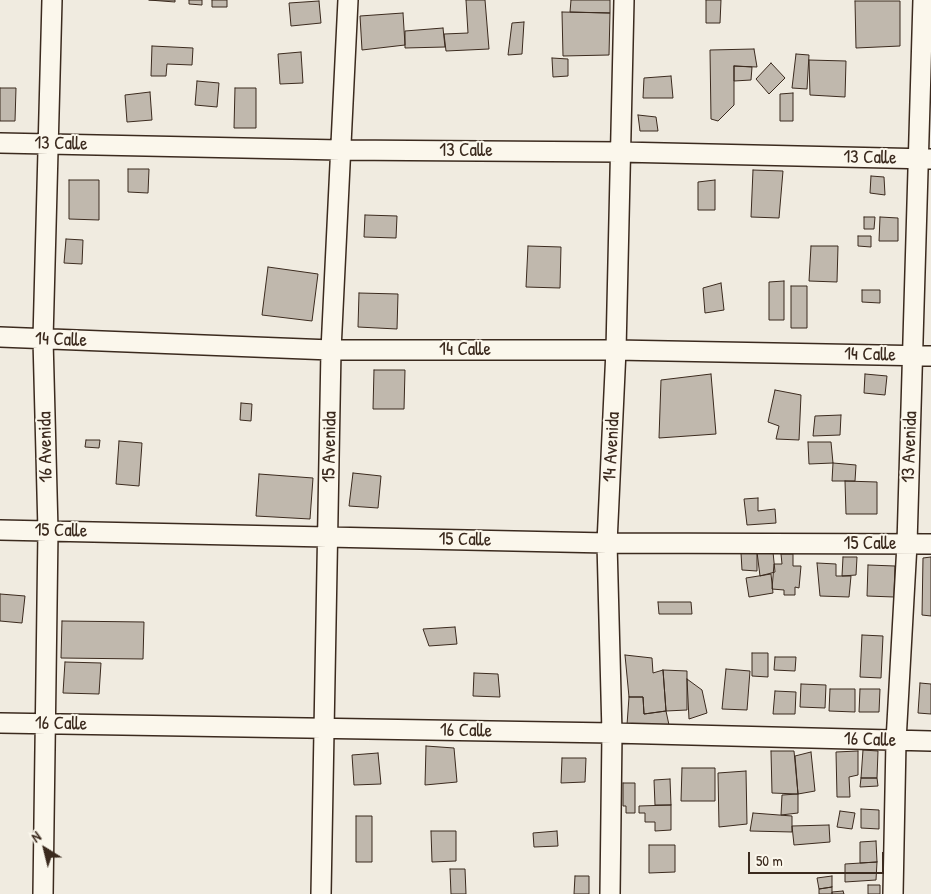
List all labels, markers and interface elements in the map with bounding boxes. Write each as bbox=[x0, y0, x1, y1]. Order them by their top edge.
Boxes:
street label: 13 Calle bbox=[34, 132, 88, 156]
street label: 13 Calle bbox=[439, 140, 493, 162]
street label: 13 Calle bbox=[843, 146, 897, 170]
street label: 14 Calle bbox=[35, 328, 87, 352]
street label: 14 Calle bbox=[439, 339, 491, 361]
street label: 14 Calle bbox=[844, 343, 896, 367]
street label: 16 Avenida bbox=[34, 411, 58, 483]
street label: 15 Avenida bbox=[318, 411, 342, 483]
street label: 14 Avenida bbox=[599, 411, 625, 483]
street label: 13 Avenida bbox=[897, 411, 923, 483]
street label: 15 Calle bbox=[34, 519, 88, 543]
street label: 15 Calle bbox=[438, 528, 492, 552]
street label: 15 Calle bbox=[844, 533, 896, 555]
street label: 16 Calle bbox=[35, 712, 87, 736]
street label: 16 Calle bbox=[440, 719, 492, 743]
street label: 16 Calle bbox=[843, 728, 897, 752]
north arrow bbox=[20, 824, 70, 874]
text: N bbox=[27, 827, 44, 846]
scale bar bbox=[751, 842, 887, 874]
text: 50 m bbox=[756, 850, 783, 871]

